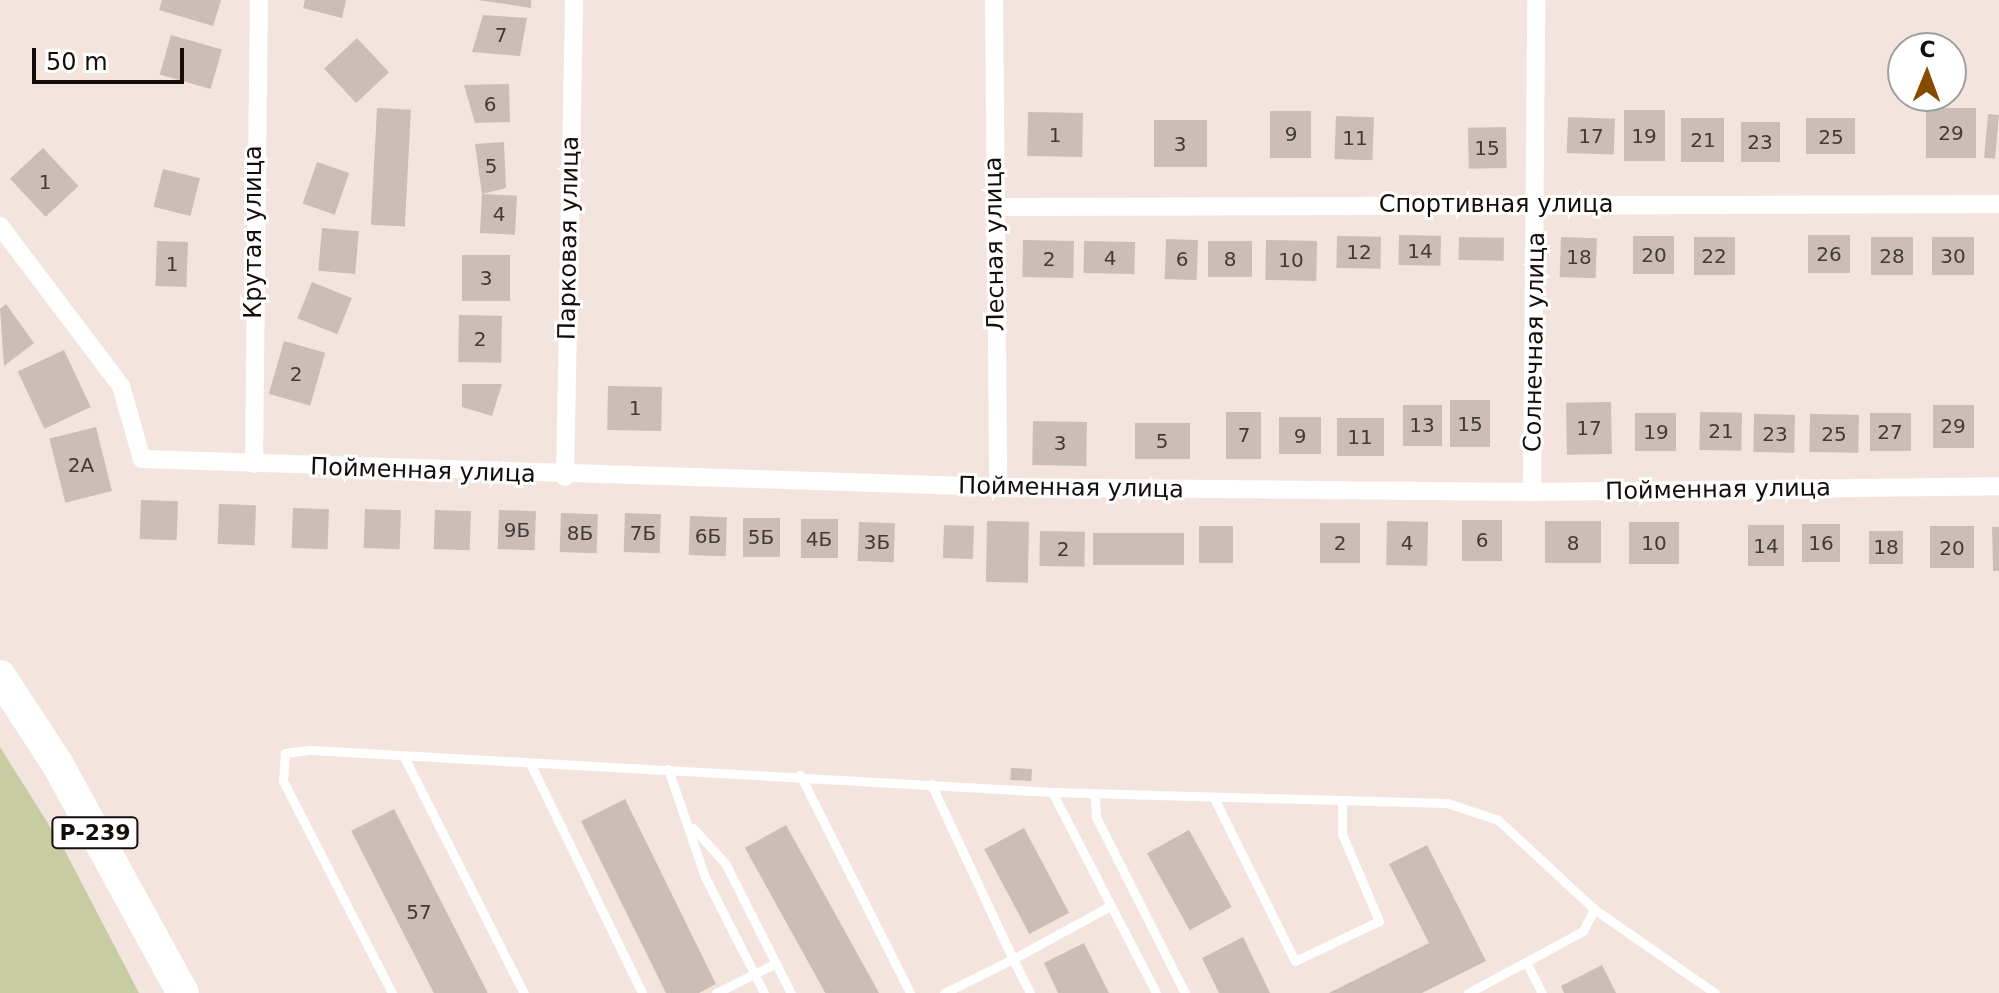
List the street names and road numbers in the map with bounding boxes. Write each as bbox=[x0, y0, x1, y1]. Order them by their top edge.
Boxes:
street label: Парковая улица bbox=[553, 136, 585, 340]
street label: Крутая улица bbox=[240, 145, 268, 319]
street label: Лесная улица bbox=[979, 156, 1011, 332]
street label: Спортивная улица bbox=[1379, 191, 1613, 219]
street label: Солнечная улица bbox=[1519, 232, 1551, 452]
street label: Пойменная улица bbox=[310, 453, 536, 489]
street label: Пойменная улица bbox=[958, 472, 1184, 504]
street label: Пойменная улица bbox=[1605, 474, 1831, 506]
road number: Р-239 bbox=[51, 815, 139, 851]

